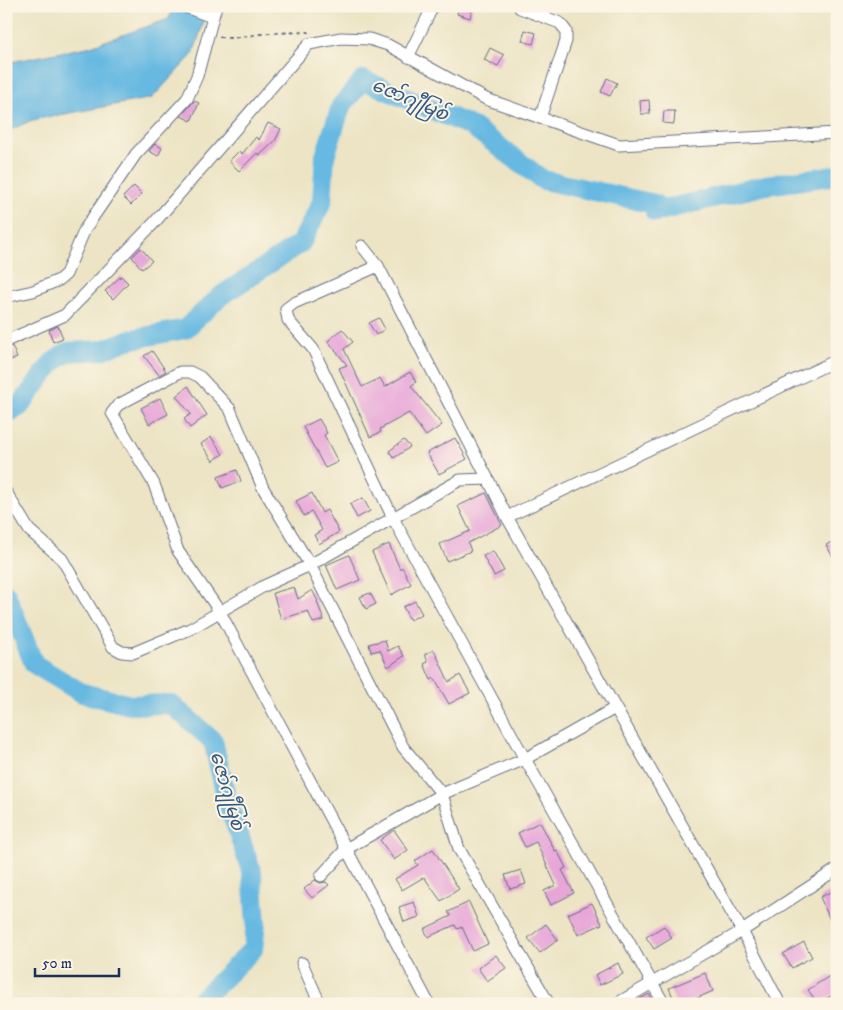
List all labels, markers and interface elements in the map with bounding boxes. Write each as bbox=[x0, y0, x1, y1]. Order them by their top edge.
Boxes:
water label: ဇော်ဂျီမြစ် bbox=[367, 71, 454, 130]
water label: ဇော်ဂျီမြစ် bbox=[202, 748, 252, 835]
scale bar bbox=[35, 945, 119, 977]
text: 50 m bbox=[42, 954, 72, 973]

